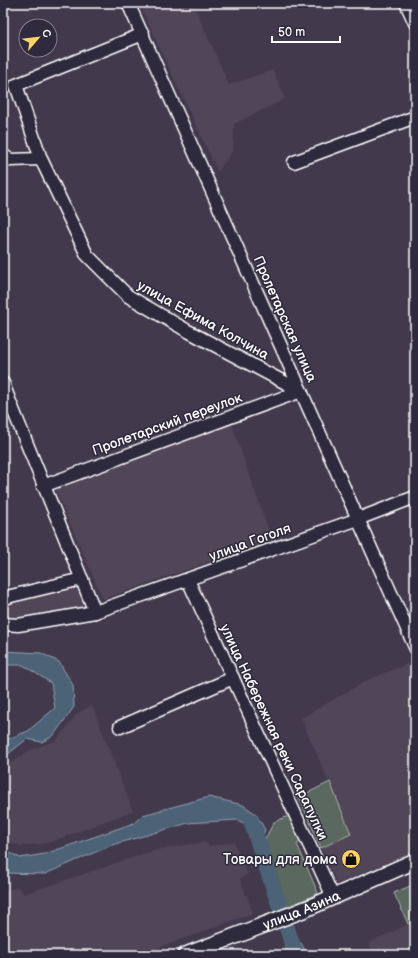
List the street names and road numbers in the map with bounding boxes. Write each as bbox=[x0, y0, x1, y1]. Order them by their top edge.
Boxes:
street label: Пролетарская улица bbox=[250, 253, 321, 385]
street label: улица Ефима Колчина bbox=[134, 277, 272, 364]
street label: Пролетарский переулок bbox=[90, 389, 245, 459]
street label: улица Гоголя bbox=[207, 519, 293, 565]
street label: улица Набережная реки Сарапулки bbox=[216, 621, 332, 843]
street label: улица Азина bbox=[260, 886, 343, 933]

